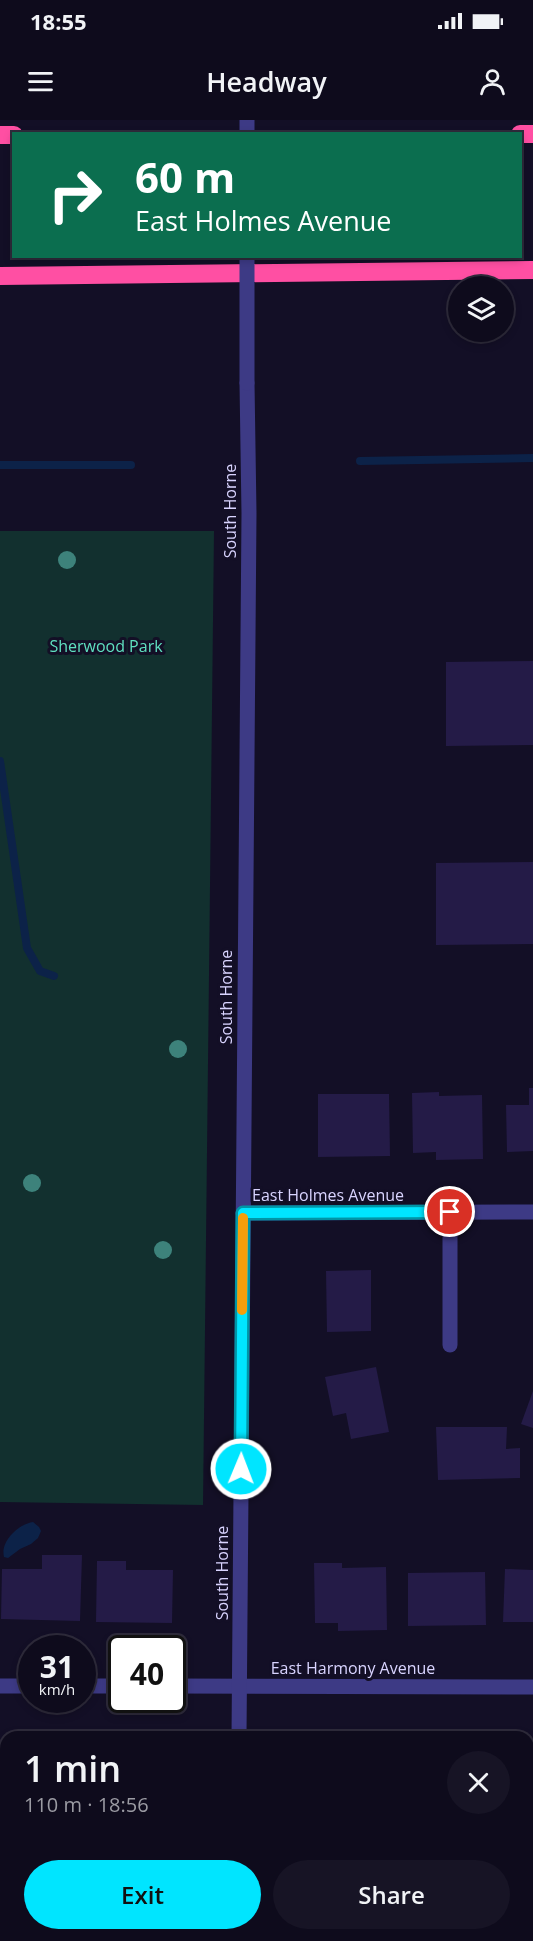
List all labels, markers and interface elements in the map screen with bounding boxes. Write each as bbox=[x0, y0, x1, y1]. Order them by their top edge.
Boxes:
text: 18:55 bbox=[30, 6, 87, 36]
text: Headway bbox=[206, 63, 327, 100]
icon: menu bbox=[24, 65, 57, 98]
icon: person bbox=[476, 65, 509, 98]
text: 60 m bbox=[135, 148, 235, 205]
icon: right bbox=[36, 156, 114, 234]
text: East Holmes Avenue bbox=[135, 202, 392, 239]
map controls bbox=[448, 276, 514, 342]
button: layers bbox=[448, 276, 514, 342]
street label: South Horne bbox=[219, 464, 241, 558]
park label: Sherwood Park bbox=[49, 635, 163, 657]
street label: South Horne bbox=[215, 950, 237, 1044]
street label: East Holmes Avenue bbox=[252, 1184, 404, 1206]
pin bbox=[424, 1186, 475, 1237]
icon: arrive bbox=[433, 1195, 466, 1228]
position arrow bbox=[209, 1437, 273, 1501]
street label: South Horne bbox=[211, 1526, 233, 1620]
speed limit sign: 40 bbox=[108, 1635, 186, 1713]
text: 31 bbox=[40, 1646, 74, 1687]
street label: East Harmony Avenue bbox=[271, 1657, 435, 1679]
text: km/h bbox=[39, 1679, 75, 1699]
text: 1 min bbox=[24, 1744, 121, 1793]
button: close bbox=[447, 1751, 510, 1814]
text: 110 m · 18:56 bbox=[24, 1791, 149, 1818]
button: Exit bbox=[24, 1860, 261, 1929]
button: Share bbox=[273, 1860, 510, 1929]

